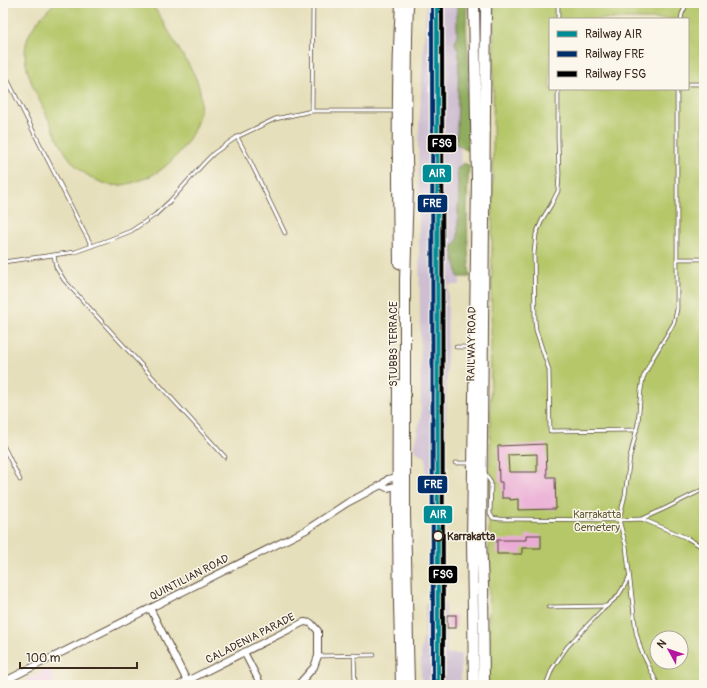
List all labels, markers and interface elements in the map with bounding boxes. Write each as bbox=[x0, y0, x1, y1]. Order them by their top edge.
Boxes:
legend bbox=[549, 18, 689, 90]
text: Railway AIR bbox=[585, 27, 642, 42]
text: Railway FRE bbox=[585, 47, 644, 62]
text: Railway FSG bbox=[585, 67, 646, 82]
line badge: FSG bbox=[427, 134, 457, 153]
text: FSG bbox=[432, 137, 452, 150]
line badge: AIR bbox=[422, 164, 452, 183]
text: AIR bbox=[429, 167, 446, 180]
line badge: FRE bbox=[417, 194, 448, 213]
text: FRE bbox=[423, 197, 442, 210]
street label: STUBBS TERRACE bbox=[387, 301, 400, 387]
street label: RAILWAY ROAD bbox=[464, 306, 479, 382]
line badge: FRE bbox=[417, 475, 448, 494]
text: FRE bbox=[424, 478, 443, 491]
line badge: AIR bbox=[423, 505, 453, 524]
text: AIR bbox=[430, 508, 447, 521]
park label: Karrakatta Cemetery bbox=[573, 508, 621, 534]
marker: Karrakatta bbox=[432, 530, 444, 542]
place label: Karrakatta bbox=[447, 530, 495, 543]
street label: QUINTILIAN ROAD bbox=[147, 552, 231, 603]
line badge: FSG bbox=[428, 565, 458, 584]
text: FSG bbox=[433, 568, 453, 581]
street label: CALADENIA PARADE bbox=[203, 610, 297, 667]
north arrow bbox=[649, 630, 689, 670]
text: N bbox=[654, 636, 669, 651]
scale bar bbox=[20, 644, 137, 670]
text: 100 m bbox=[26, 651, 61, 666]

